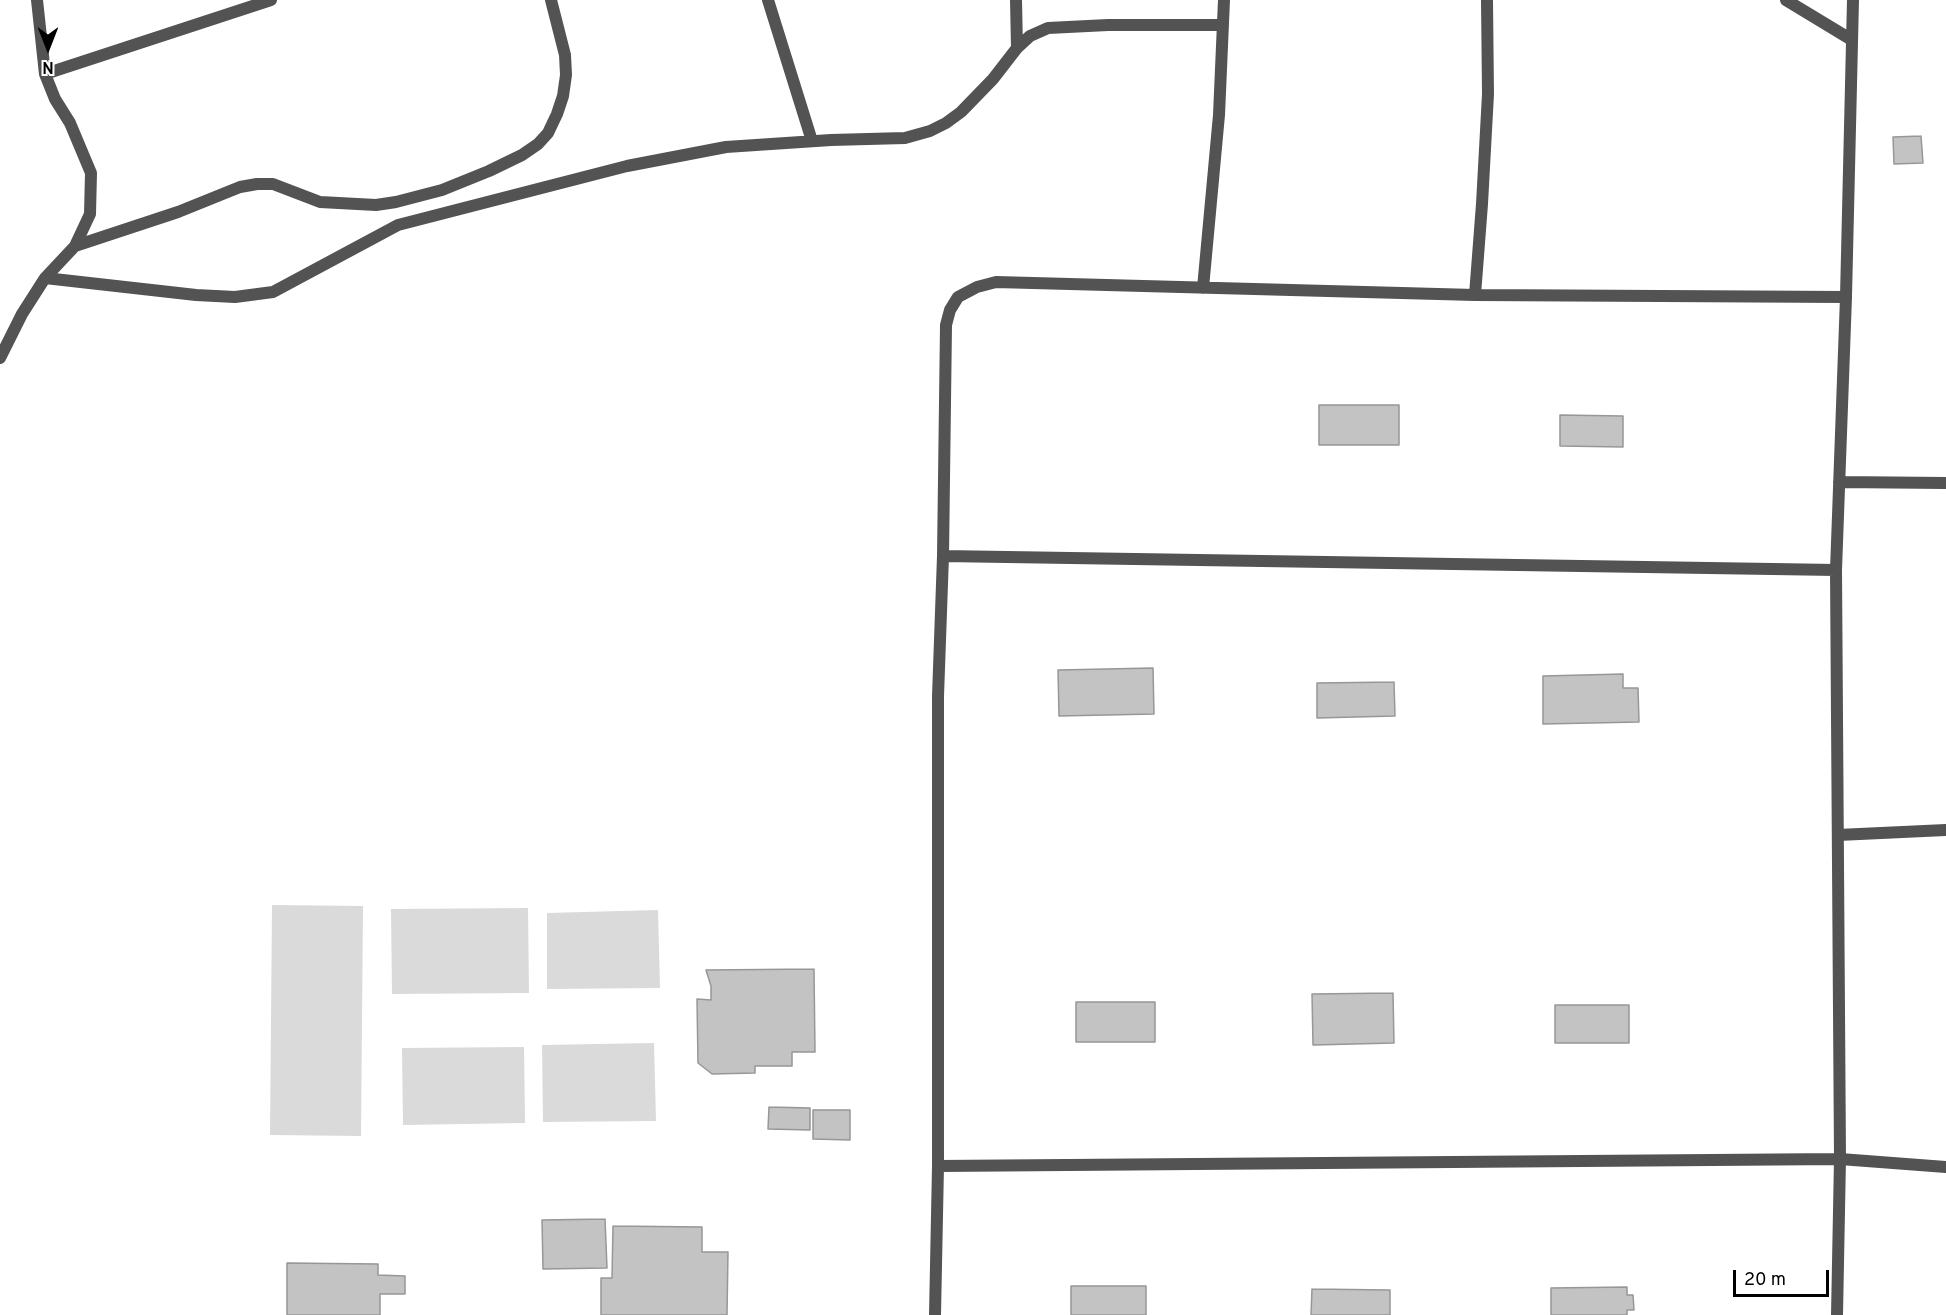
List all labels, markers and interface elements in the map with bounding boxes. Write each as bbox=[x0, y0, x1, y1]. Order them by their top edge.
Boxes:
north arrow bbox=[18, 18, 78, 78]
text: N bbox=[42, 56, 54, 76]
scale bar bbox=[1736, 1258, 1832, 1296]
text: 20 m bbox=[1744, 1269, 1786, 1292]

